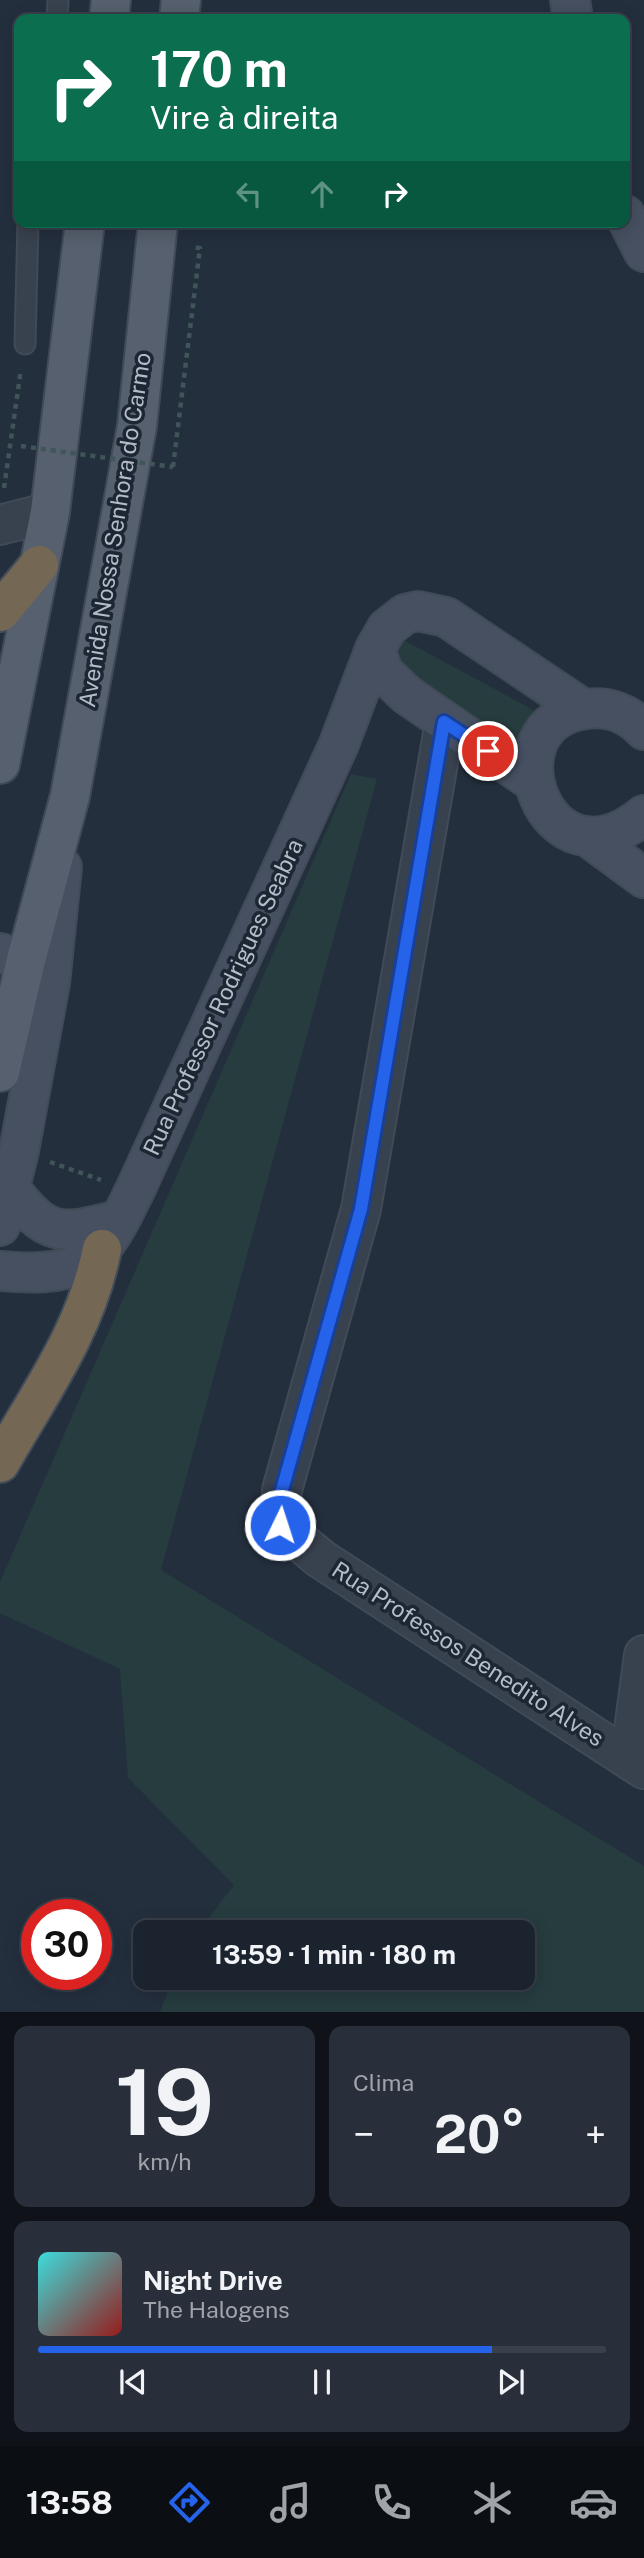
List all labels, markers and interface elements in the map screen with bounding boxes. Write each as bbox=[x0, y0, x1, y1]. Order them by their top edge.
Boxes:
text: 170 m bbox=[150, 40, 288, 98]
icon: right bbox=[35, 42, 126, 133]
text: Vire à direita bbox=[150, 99, 338, 136]
icon: left bbox=[230, 175, 268, 213]
icon: ahead bbox=[303, 175, 341, 213]
icon: right bbox=[376, 175, 414, 213]
street label: Avenida Nossa Senhora do Carmo bbox=[73, 350, 156, 709]
pin bbox=[458, 721, 518, 781]
icon: arrive bbox=[469, 732, 507, 770]
street label: Rua Professor Rodrigues Seabra bbox=[137, 834, 308, 1159]
position arrow bbox=[243, 1488, 317, 1562]
street label: Rua Professos Benedito Alves bbox=[327, 1556, 609, 1752]
speed limit sign: 30 bbox=[21, 1899, 112, 1990]
text: 13:59 · 1 min · 180 m bbox=[212, 1939, 456, 1970]
text: 19 bbox=[115, 2049, 214, 2155]
text: Clima bbox=[353, 2069, 414, 2096]
text: 20° bbox=[434, 2104, 525, 2165]
text: − bbox=[353, 2112, 374, 2157]
text: + bbox=[585, 2112, 606, 2157]
text: km/h bbox=[137, 2148, 192, 2175]
text: Night Drive bbox=[143, 2265, 283, 2296]
text: The Halogens bbox=[143, 2296, 290, 2323]
icon: previous bbox=[114, 2363, 152, 2401]
icon: pause bbox=[303, 2363, 341, 2401]
icon: next bbox=[492, 2363, 530, 2401]
icon: directions bbox=[165, 2478, 214, 2527]
icon: music bbox=[266, 2478, 315, 2527]
icon: phone bbox=[367, 2478, 416, 2527]
icon: climate bbox=[468, 2478, 517, 2527]
icon: car bbox=[569, 2478, 618, 2527]
text: 13:58 bbox=[26, 2484, 113, 2521]

